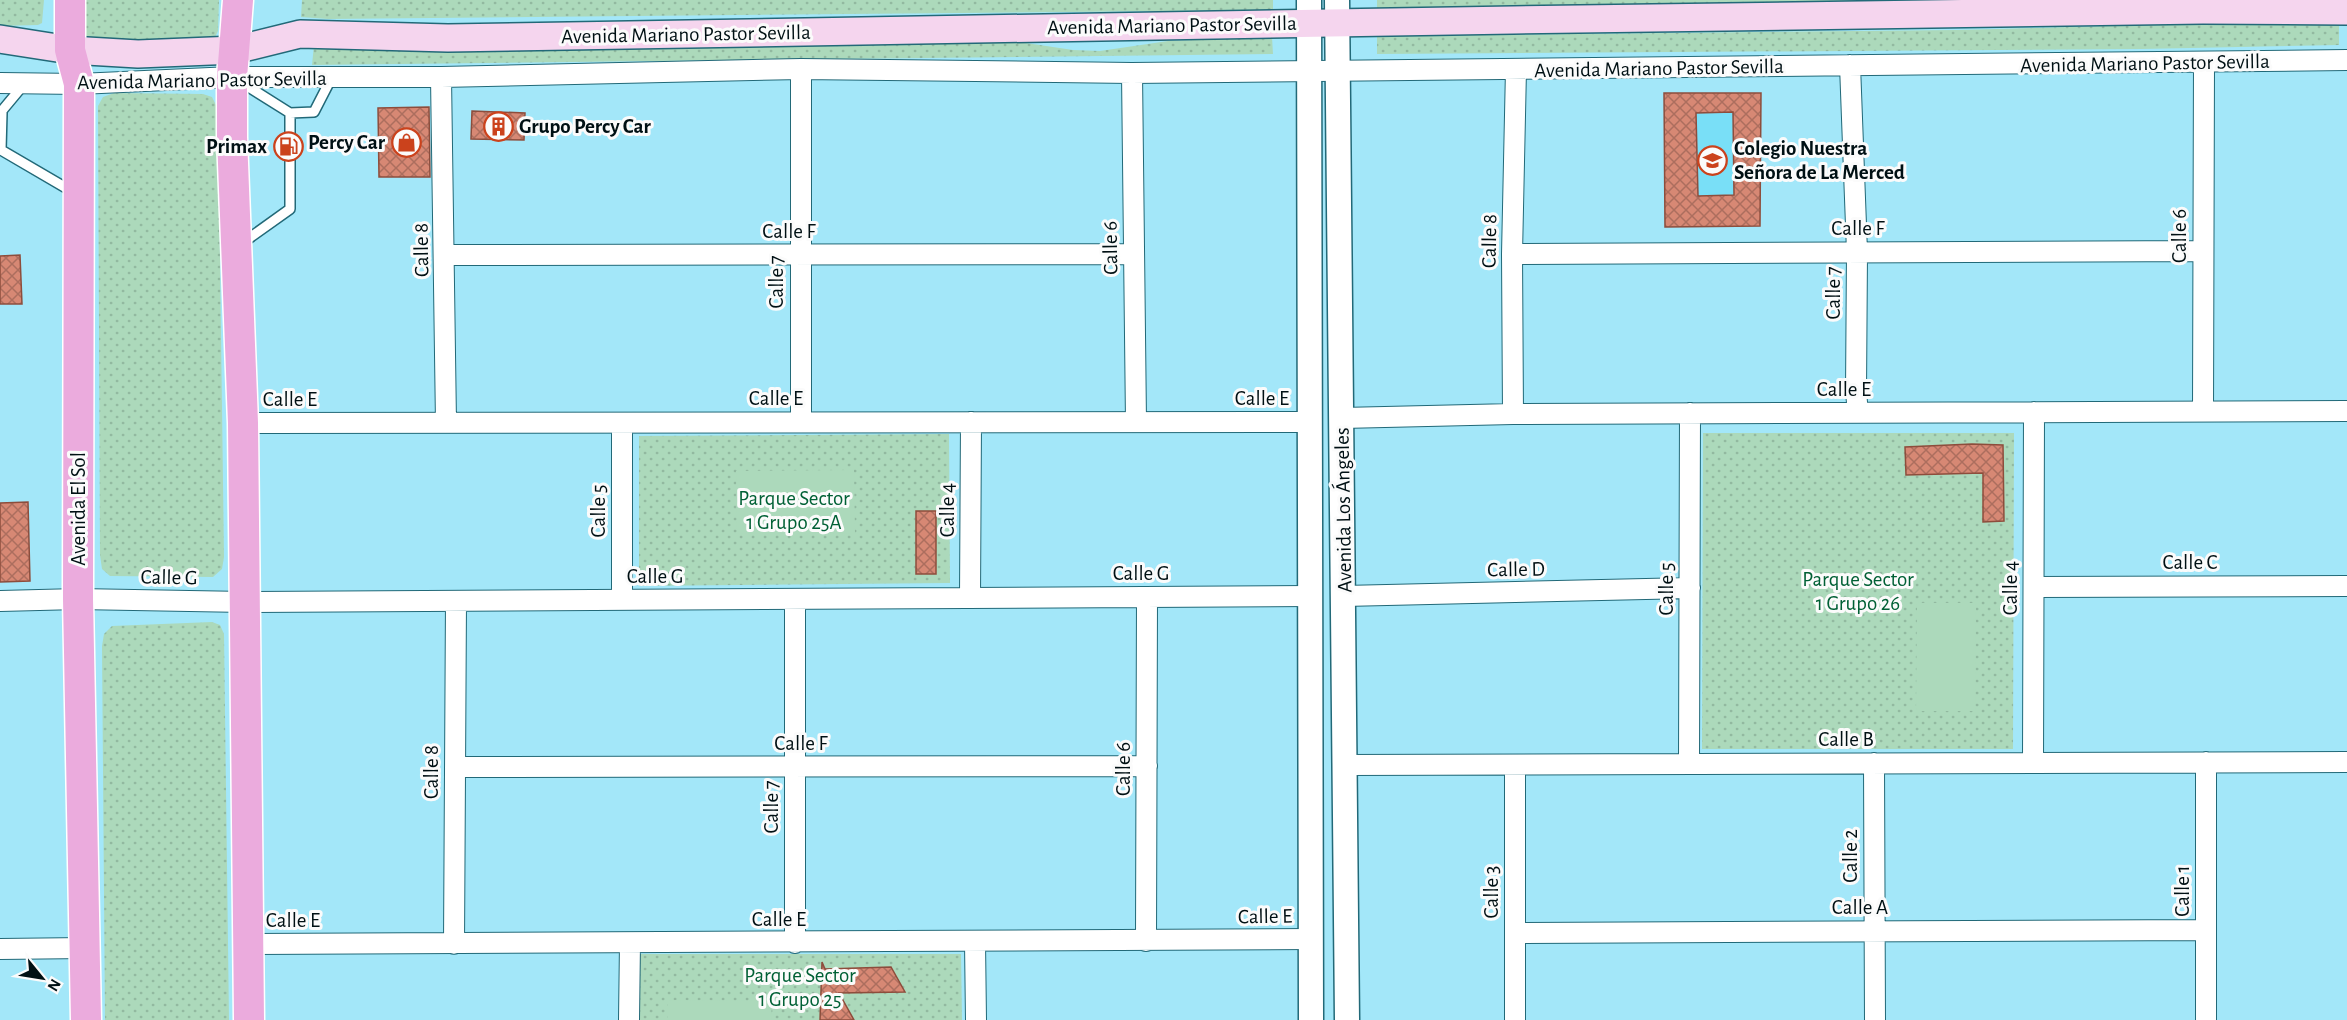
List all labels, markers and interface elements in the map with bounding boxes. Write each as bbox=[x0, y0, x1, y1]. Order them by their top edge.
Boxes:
street label: Avenida Mariano Pastor Sevilla bbox=[1047, 13, 1297, 38]
street label: Avenida Mariano Pastor Sevilla bbox=[561, 22, 811, 47]
street label: Avenida Mariano Pastor Sevilla bbox=[2020, 51, 2270, 76]
street label: Avenida Mariano Pastor Sevilla bbox=[1534, 56, 1784, 81]
street label: Avenida Mariano Pastor Sevilla bbox=[77, 68, 327, 93]
building icon: Grupo Percy Car bbox=[482, 110, 514, 142]
place label: Grupo Percy Car bbox=[519, 116, 652, 137]
shop icon: Percy Car bbox=[390, 126, 422, 158]
fuel station icon: Primax bbox=[272, 130, 304, 162]
place label: Percy Car bbox=[308, 132, 386, 153]
place label: Primax bbox=[206, 136, 267, 157]
place label: Colegio Nuestra Señora de La Merced bbox=[1734, 138, 1905, 183]
school or university icon: Colegio Nuestra Señora de La Merced bbox=[1697, 144, 1729, 176]
street label: Calle 6 bbox=[2169, 209, 2190, 263]
street label: Calle 8 bbox=[1479, 214, 1500, 268]
street label: Calle F bbox=[1831, 218, 1886, 239]
street label: Calle F bbox=[762, 221, 817, 242]
street label: Calle 6 bbox=[1100, 221, 1121, 275]
street label: Calle 8 bbox=[411, 223, 432, 277]
street label: Calle 7 bbox=[766, 255, 787, 308]
street label: Calle 7 bbox=[1823, 266, 1844, 319]
street label: Calle E bbox=[1817, 379, 1871, 400]
street label: Calle E bbox=[749, 388, 803, 409]
street label: Calle E bbox=[1235, 388, 1289, 409]
street label: Calle E bbox=[263, 389, 317, 410]
street label: Avenida Los Ángeles bbox=[1330, 427, 1355, 593]
street label: Avenida El Sol bbox=[68, 452, 89, 566]
street label: Calle 4 bbox=[937, 483, 958, 537]
street label: Calle 5 bbox=[588, 485, 609, 537]
park label: Parque Sector 1 Grupo 25A bbox=[738, 488, 850, 533]
street label: Calle C bbox=[2162, 552, 2218, 573]
street label: Calle D bbox=[1487, 558, 1545, 581]
street label: Calle 4 bbox=[2000, 561, 2021, 615]
street label: Calle G bbox=[1113, 563, 1169, 584]
street label: Calle 5 bbox=[1656, 563, 1677, 615]
street label: Calle G bbox=[627, 566, 683, 587]
street label: Calle G bbox=[140, 567, 198, 588]
park label: Parque Sector 1 Grupo 26 bbox=[1802, 569, 1914, 614]
street label: Calle B bbox=[1818, 729, 1874, 750]
street label: Calle F bbox=[774, 733, 829, 754]
street label: Calle 6 bbox=[1113, 742, 1134, 796]
street label: Calle 8 bbox=[421, 745, 442, 799]
street label: Calle 7 bbox=[761, 780, 782, 833]
street label: Calle 2 bbox=[1840, 829, 1861, 883]
street label: Calle 1 bbox=[2172, 865, 2193, 917]
street label: Calle 3 bbox=[1481, 866, 1502, 918]
street label: Calle A bbox=[1832, 897, 1888, 918]
street label: Calle E bbox=[1238, 906, 1292, 927]
street label: Calle E bbox=[752, 909, 806, 930]
street label: Calle E bbox=[266, 910, 320, 931]
north arrow bbox=[12, 948, 72, 1008]
park label: Parque Sector 1 Grupo 25 bbox=[744, 965, 856, 1010]
text: N bbox=[44, 976, 64, 994]

